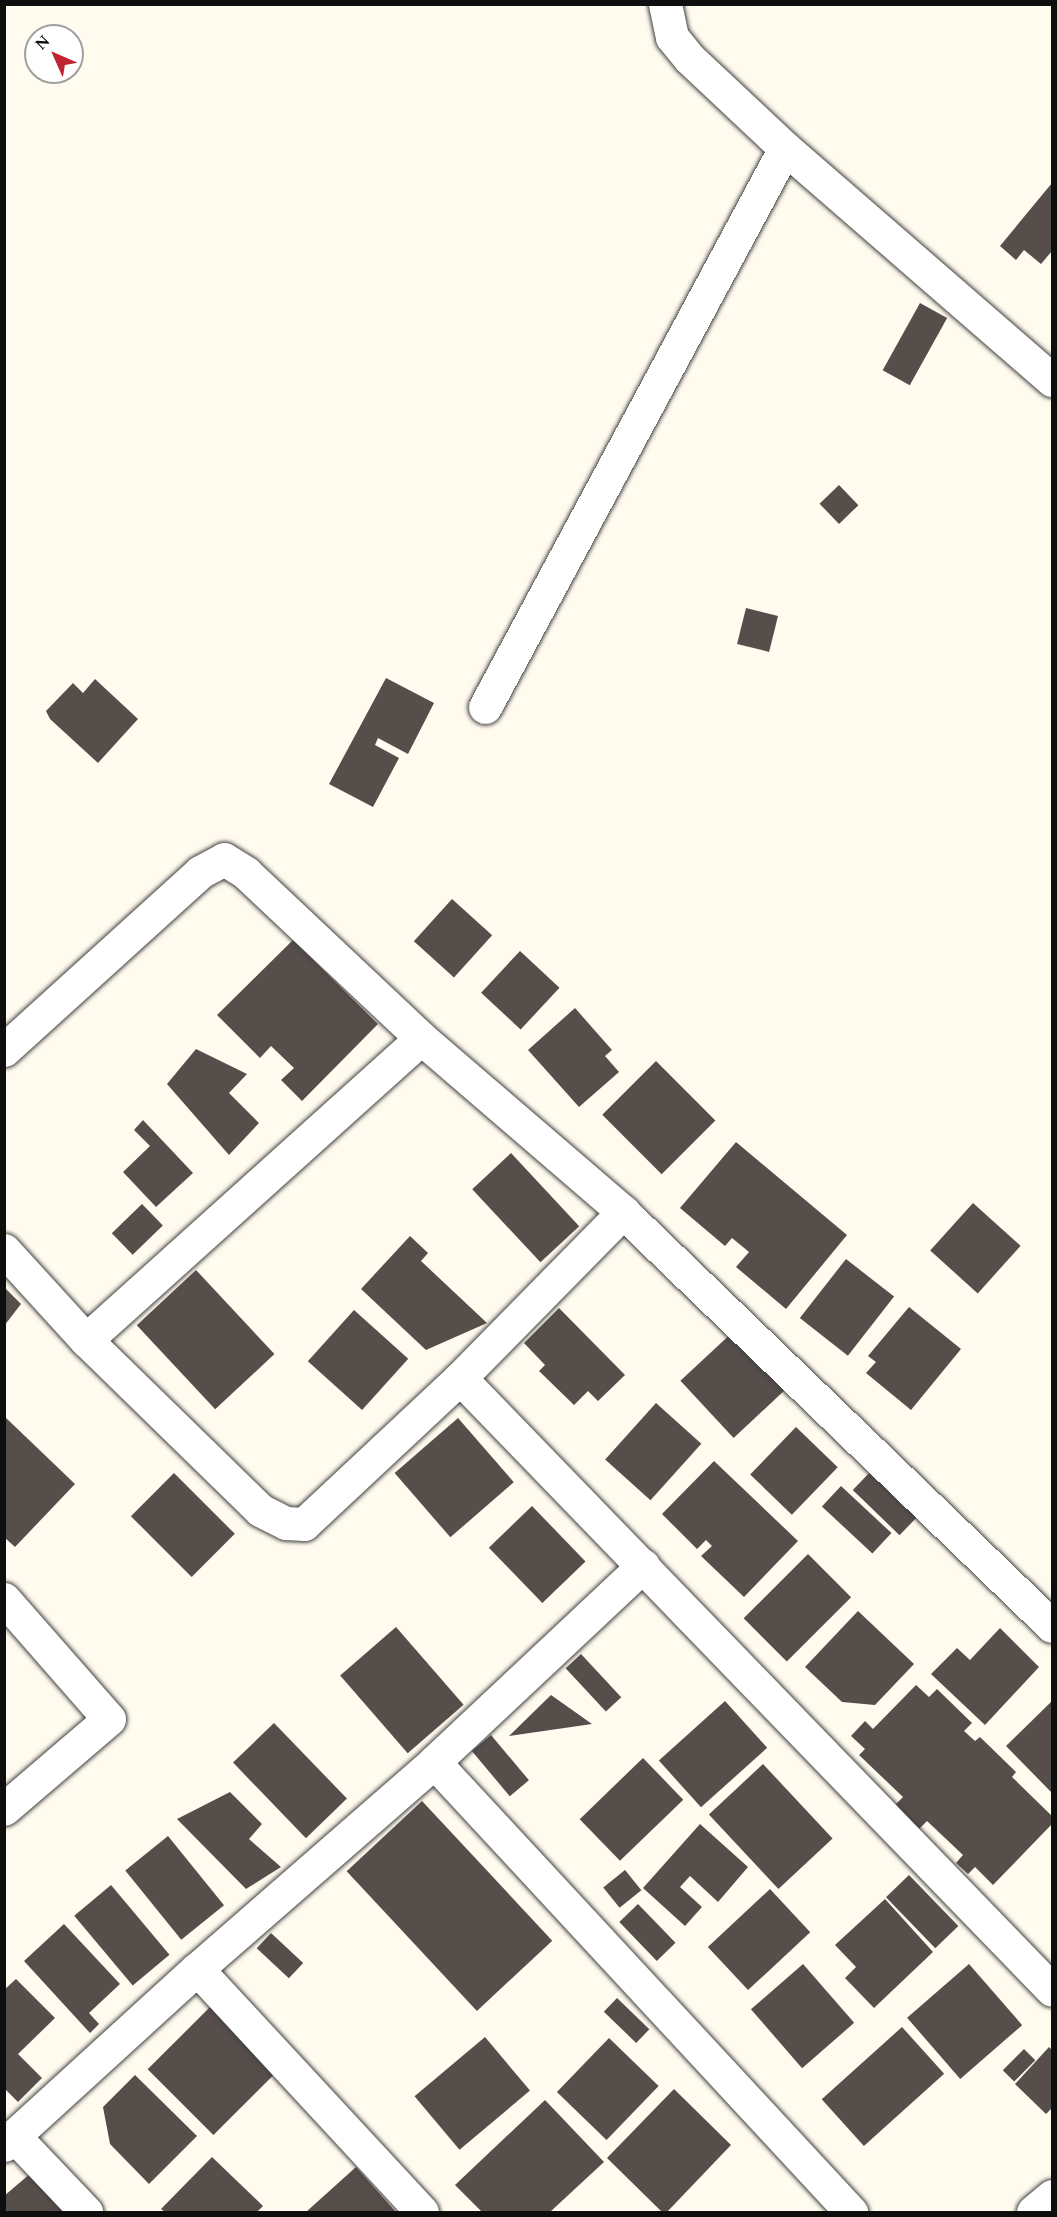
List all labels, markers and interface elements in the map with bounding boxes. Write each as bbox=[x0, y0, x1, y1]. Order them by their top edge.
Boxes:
north arrow bbox=[24, 24, 84, 84]
text: N bbox=[30, 30, 56, 56]

